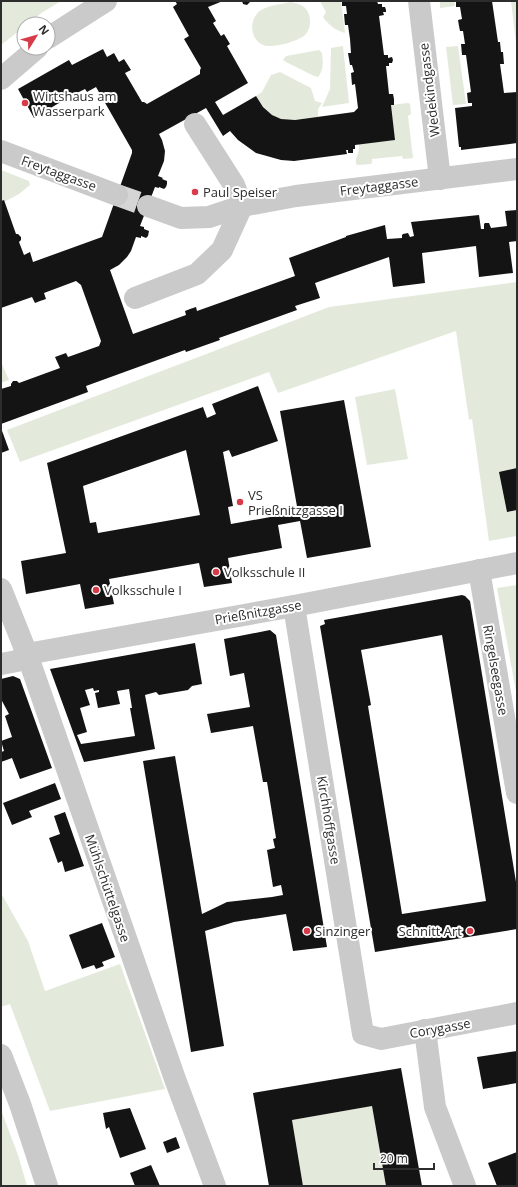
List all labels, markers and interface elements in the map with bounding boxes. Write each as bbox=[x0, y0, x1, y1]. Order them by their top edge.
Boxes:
north arrow bbox=[16, 16, 56, 56]
text: N bbox=[36, 22, 53, 38]
street label: Wedekindgasse bbox=[414, 42, 444, 138]
place label: Wirtshaus am Wasserpark bbox=[33, 87, 116, 120]
marker: Wirtshaus am Wasserpark bbox=[20, 98, 30, 108]
street label: Freytaggasse bbox=[19, 151, 99, 195]
street label: Freytaggasse bbox=[339, 172, 419, 200]
place label: Paul Speiser bbox=[203, 183, 278, 201]
marker: Paul Speiser bbox=[190, 187, 200, 197]
place label: VS Prießnitzgasse I bbox=[248, 486, 343, 519]
marker: VS Prießnitzgasse I bbox=[235, 497, 245, 507]
place label: Volksschule II bbox=[224, 563, 305, 581]
marker: Volksschule II bbox=[211, 567, 221, 577]
place label: Volksschule I bbox=[104, 581, 182, 599]
marker: Volksschule I bbox=[91, 585, 101, 595]
street label: Prießnitzgasse bbox=[213, 596, 303, 628]
street label: Ringelseegasse bbox=[479, 623, 513, 717]
street label: Kirchhoffgasse bbox=[313, 775, 345, 865]
street label: Mühlschüttelgasse bbox=[81, 832, 135, 944]
place label: Sinzinger bbox=[315, 922, 371, 940]
place label: Schnitt Art bbox=[399, 922, 462, 940]
marker: Sinzinger bbox=[302, 926, 312, 936]
marker: Schnitt Art bbox=[465, 926, 475, 936]
street label: Corygasse bbox=[408, 1014, 472, 1042]
scale bar bbox=[374, 1145, 434, 1171]
text: 20 m bbox=[380, 1150, 408, 1167]

